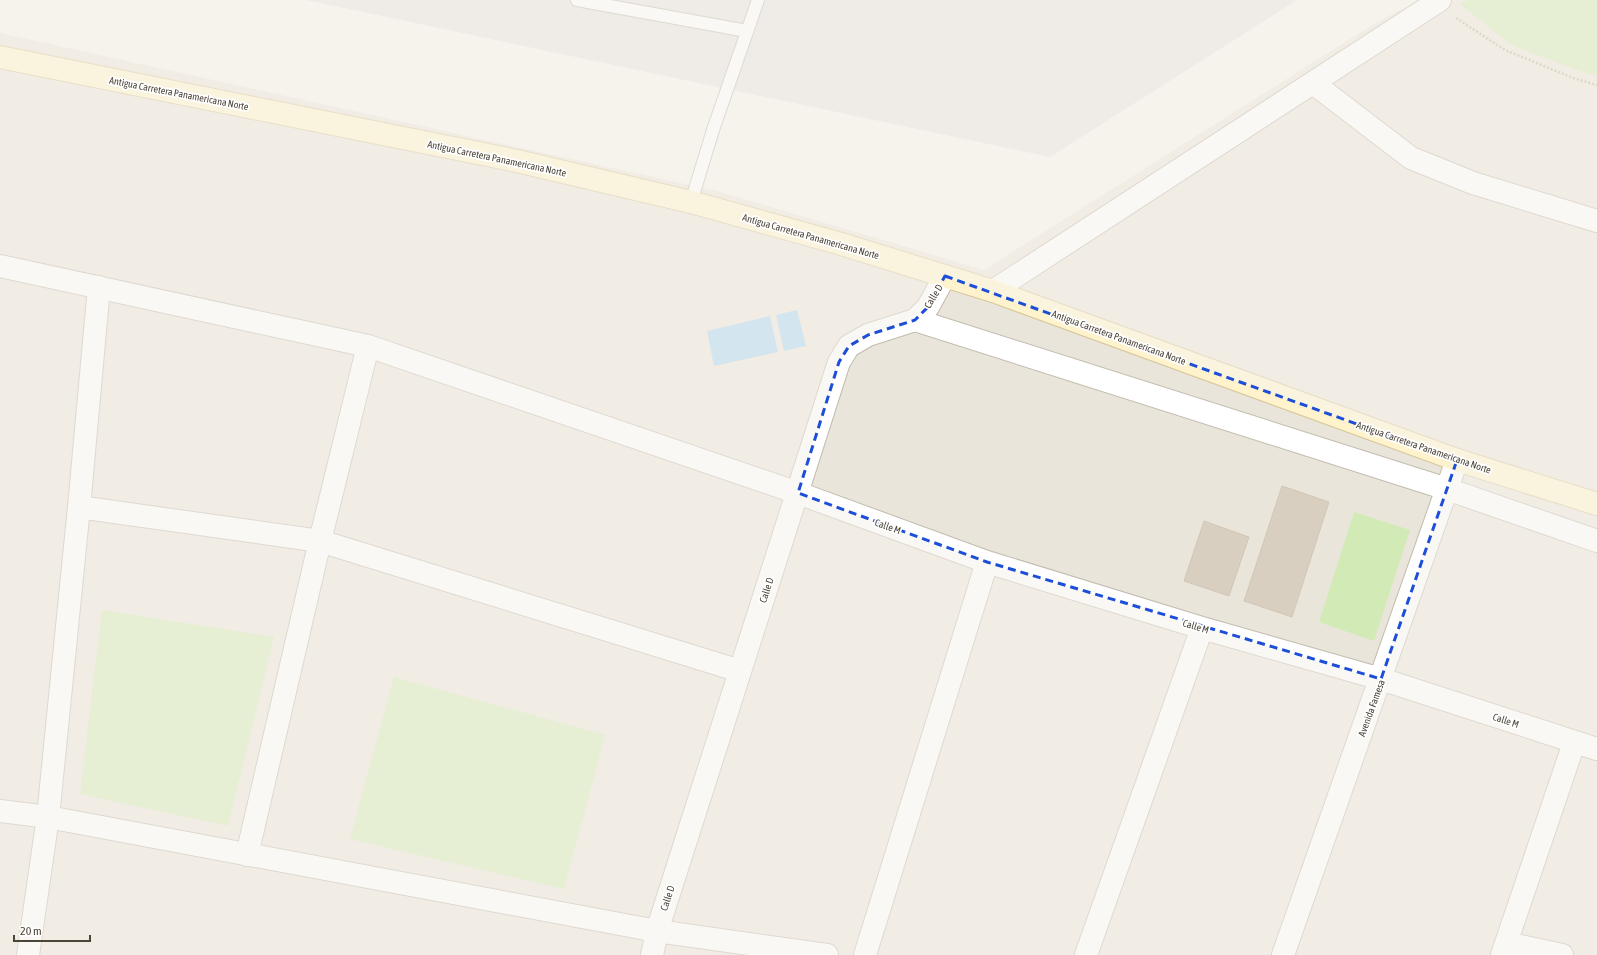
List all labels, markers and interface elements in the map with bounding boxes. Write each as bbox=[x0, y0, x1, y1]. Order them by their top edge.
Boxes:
street label: Antigua Carretera Panamericana Norte bbox=[108, 75, 250, 112]
street label: Antigua Carretera Panamericana Norte bbox=[427, 138, 568, 179]
street label: Antigua Carretera Panamericana Norte bbox=[741, 212, 881, 261]
street label: Calle D bbox=[922, 282, 945, 310]
street label: Antigua Carretera Panamericana Norte bbox=[1050, 308, 1188, 367]
street label: Antigua Carretera Panamericana Norte bbox=[1355, 419, 1493, 476]
street label: Calle M bbox=[873, 517, 902, 536]
street label: Calle D bbox=[757, 576, 776, 604]
street label: Calle M bbox=[1181, 617, 1210, 636]
street label: Avenida Famesa bbox=[1356, 678, 1387, 738]
street label: Calle M bbox=[1491, 711, 1520, 730]
street label: Calle D bbox=[658, 884, 677, 912]
scale bar bbox=[14, 917, 90, 943]
text: 20 m bbox=[20, 924, 42, 938]

